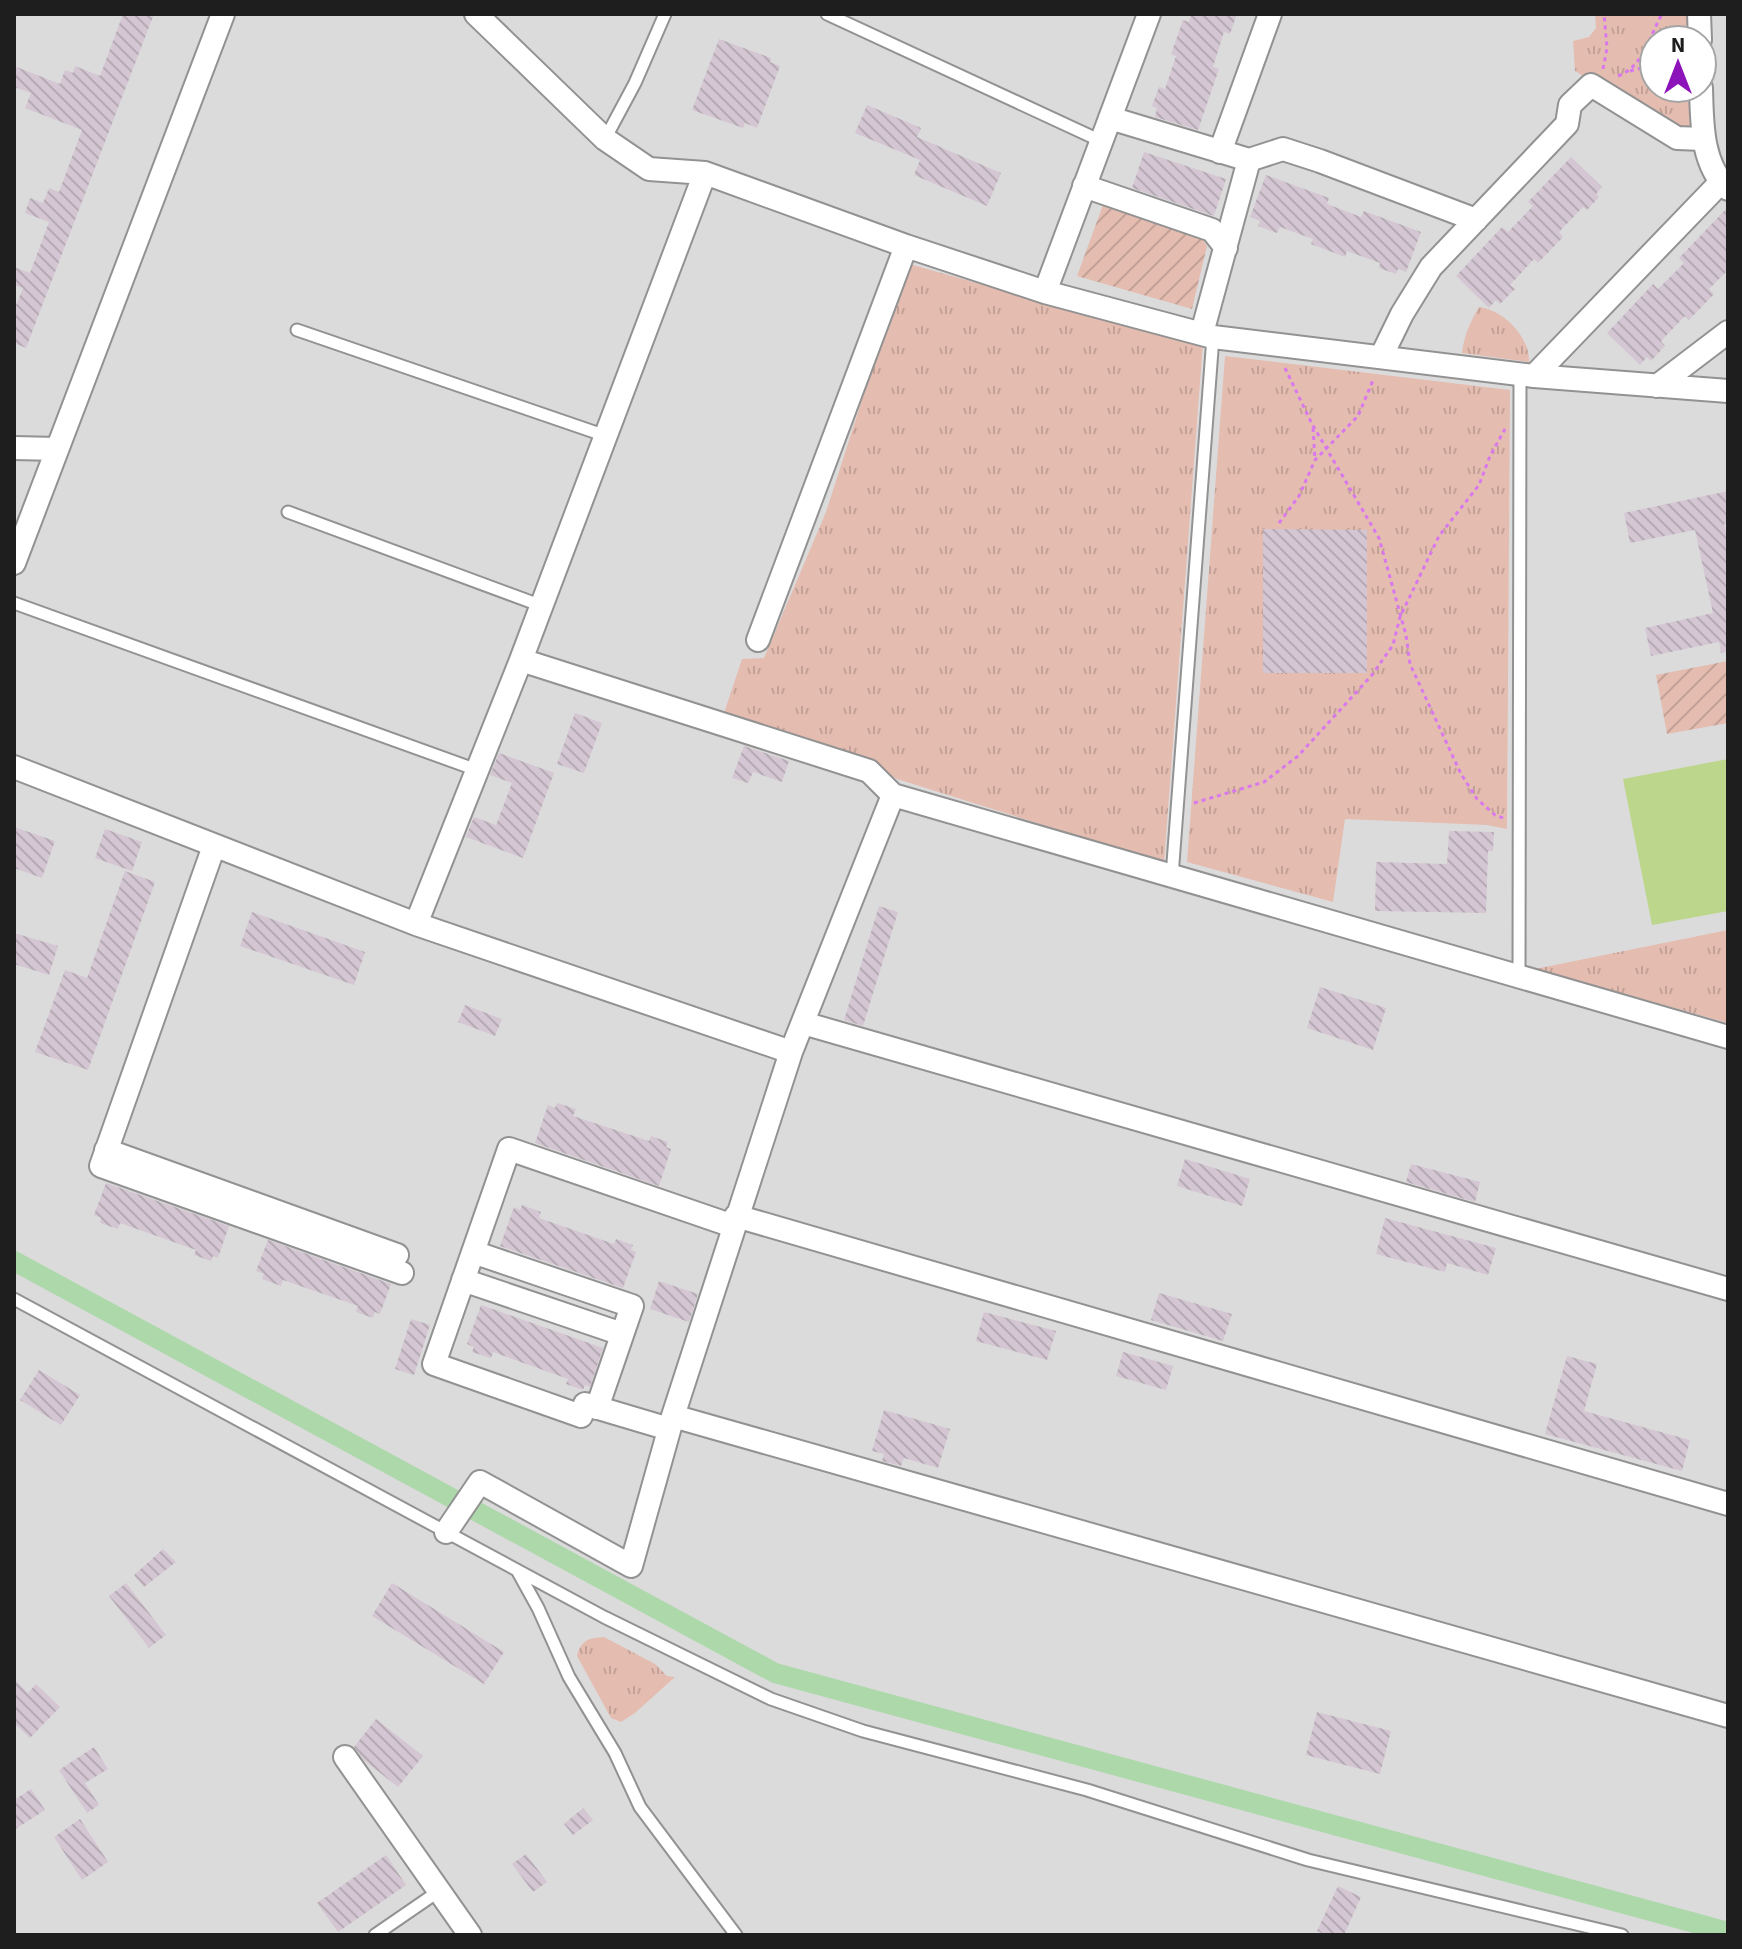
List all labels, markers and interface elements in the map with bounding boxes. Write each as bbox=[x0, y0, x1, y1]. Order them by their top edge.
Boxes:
north arrow bbox=[1638, 24, 1718, 104]
text: N bbox=[1671, 29, 1685, 61]

